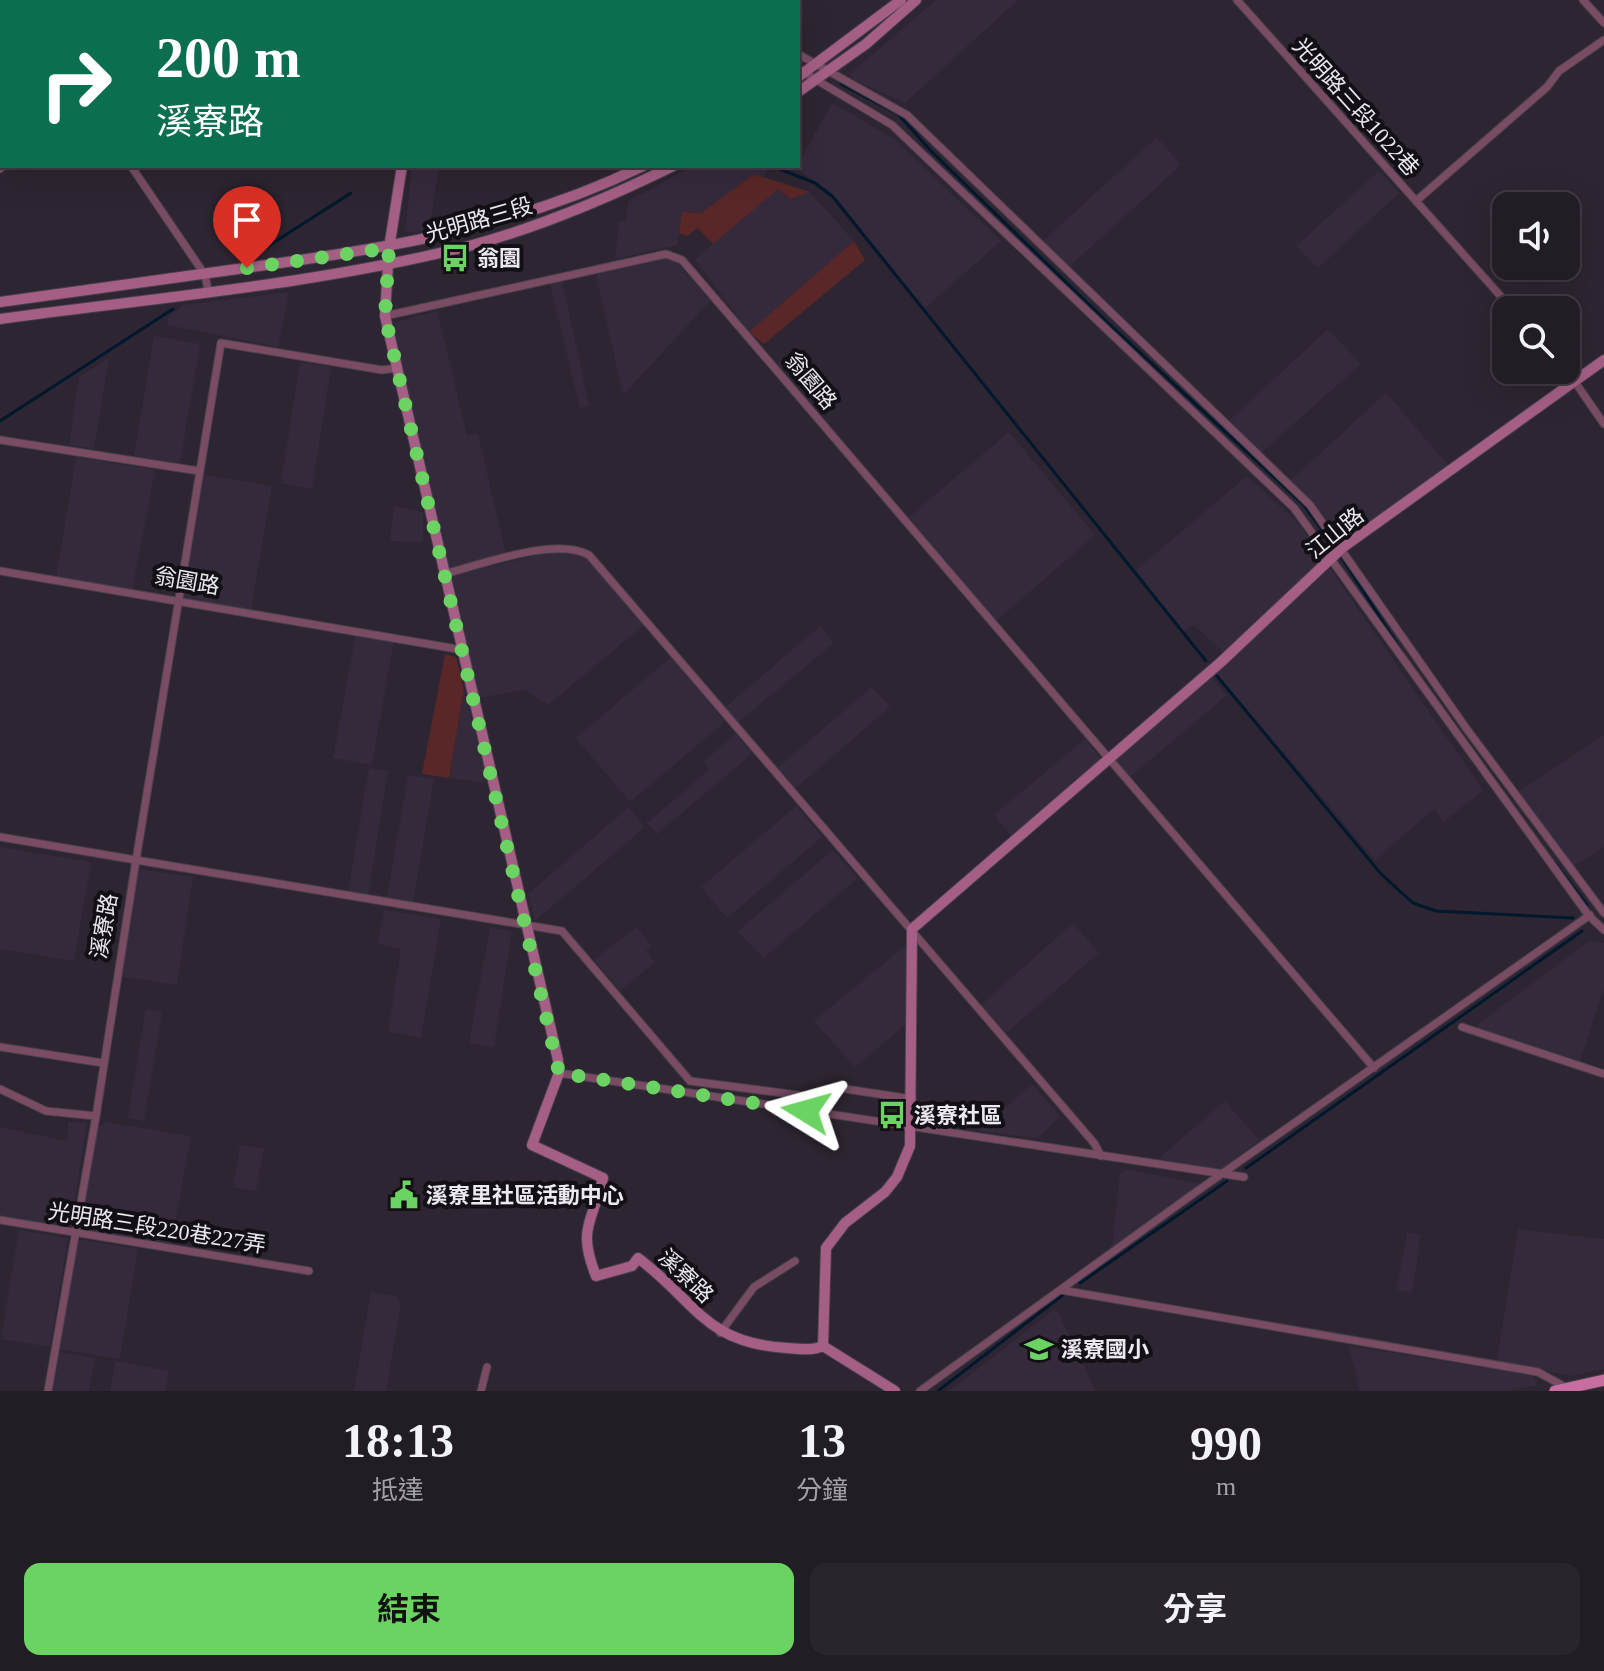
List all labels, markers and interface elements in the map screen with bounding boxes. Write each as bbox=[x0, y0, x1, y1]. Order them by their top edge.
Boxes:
text: 200 m bbox=[156, 27, 301, 89]
icon: right bbox=[24, 32, 128, 136]
street label: 光明路三段1022巷 bbox=[1288, 33, 1424, 181]
text: 溪寮路 bbox=[156, 102, 264, 142]
pin bbox=[213, 186, 281, 268]
map controls bbox=[1492, 192, 1580, 384]
button: sound bbox=[1492, 192, 1580, 280]
street label: 光明路三段 bbox=[423, 193, 535, 247]
icon: arrive bbox=[225, 198, 269, 242]
bus stop icon: 翁園 bbox=[440, 243, 470, 273]
place label: 翁園 bbox=[477, 246, 521, 271]
button: search bbox=[1492, 296, 1580, 384]
street label: 翁園路 bbox=[780, 348, 842, 414]
street label: 江山路 bbox=[1301, 503, 1369, 563]
street label: 翁園路 bbox=[152, 563, 222, 599]
street label: 溪寮路 bbox=[86, 891, 122, 961]
position arrow bbox=[764, 1069, 848, 1153]
bus stop icon: 溪寮社區 bbox=[877, 1100, 907, 1130]
place label: 溪寮社區 bbox=[914, 1103, 1002, 1128]
public building icon: 溪寮里社區活動中心 bbox=[389, 1180, 419, 1210]
place label: 溪寮里社區活動中心 bbox=[426, 1183, 624, 1208]
street label: 光明路三段220巷227弄 bbox=[46, 1198, 268, 1258]
street label: 溪寮路 bbox=[654, 1244, 718, 1308]
school or university icon: 溪寮國小 bbox=[1024, 1334, 1054, 1364]
place label: 溪寮國小 bbox=[1061, 1337, 1149, 1362]
text: 18:13 bbox=[342, 1414, 454, 1467]
text: 13 bbox=[798, 1414, 846, 1467]
text: 990 bbox=[1190, 1417, 1262, 1470]
text: m bbox=[1216, 1472, 1236, 1501]
text: 抵達 bbox=[372, 1476, 424, 1505]
text: 分鐘 bbox=[796, 1476, 848, 1505]
button: 結束 bbox=[24, 1563, 794, 1655]
button: 分享 bbox=[810, 1563, 1580, 1655]

